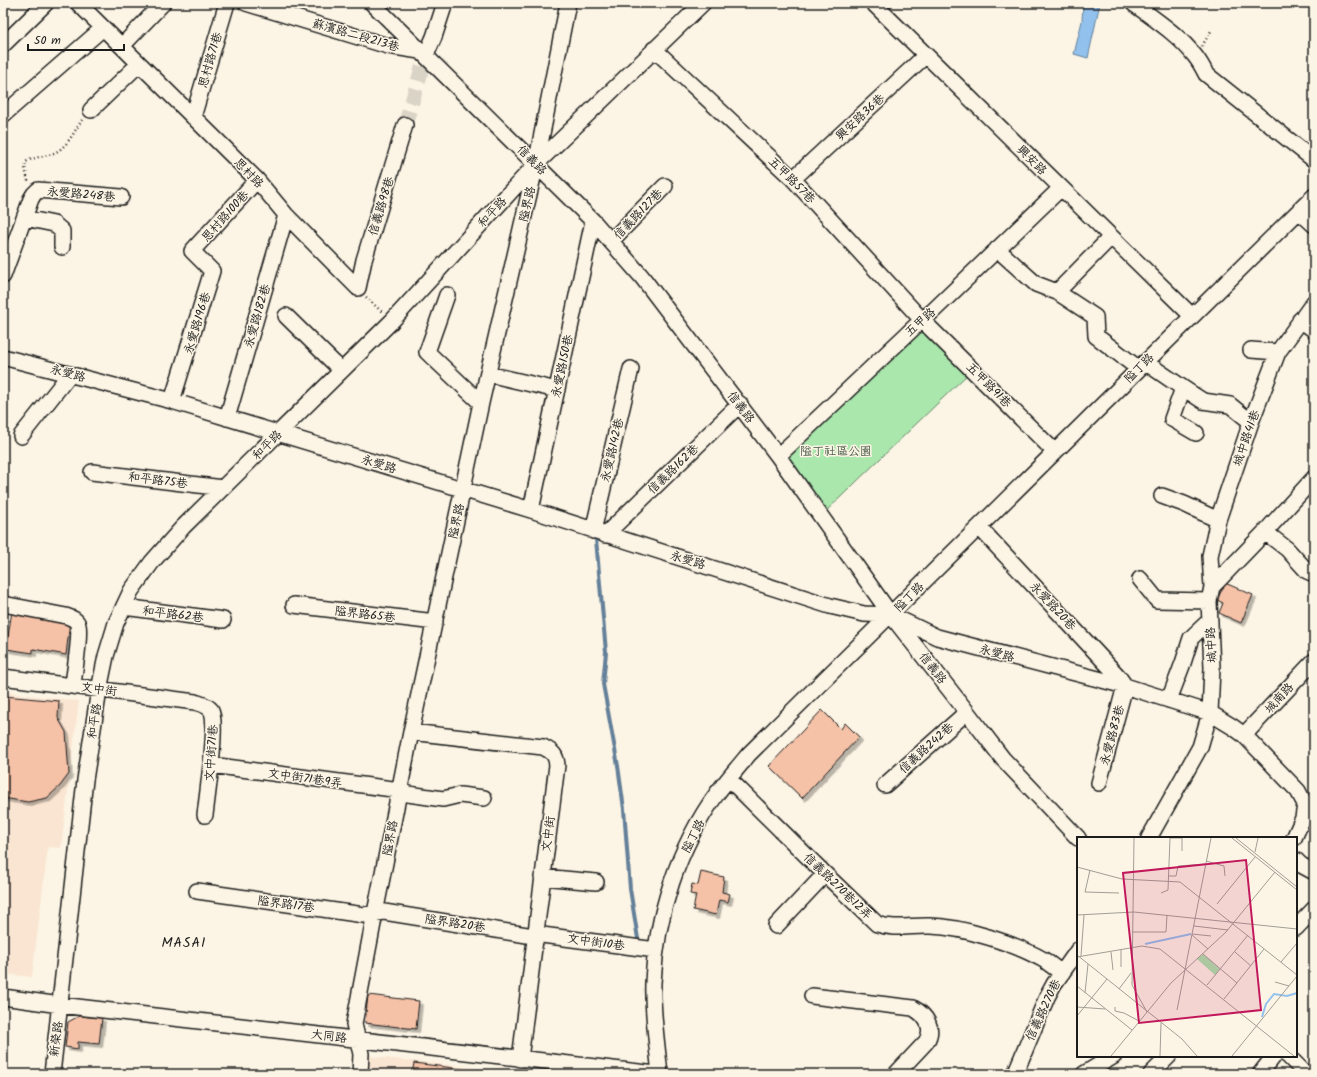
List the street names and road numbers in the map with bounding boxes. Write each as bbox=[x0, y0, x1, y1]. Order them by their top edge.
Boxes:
street label: 蘇濱路二段213巷 bbox=[310, 14, 402, 57]
street label: 思村路71巷 bbox=[193, 30, 228, 90]
street label: 興安路36巷 bbox=[831, 89, 889, 145]
street label: 信義路 bbox=[512, 141, 551, 180]
street label: 興安路 bbox=[1012, 141, 1051, 180]
street label: 五甲路57巷 bbox=[764, 152, 820, 208]
street label: 思村路 bbox=[229, 154, 268, 193]
street label: 信義路98巷 bbox=[363, 174, 399, 238]
street label: 永愛路248巷 bbox=[46, 182, 116, 207]
street label: 隘界路 bbox=[514, 184, 541, 224]
street label: 信義路127巷 bbox=[609, 185, 668, 244]
street label: 思村路100巷 bbox=[197, 186, 254, 246]
street label: 和平路 bbox=[473, 193, 512, 232]
street label: 永愛路182巷 bbox=[239, 282, 276, 350]
street label: 永愛路196巷 bbox=[179, 290, 216, 357]
street label: 五甲路 bbox=[901, 303, 940, 341]
street label: 永愛路150巷 bbox=[547, 333, 578, 399]
street label: 隘丁路 bbox=[1120, 349, 1159, 388]
street label: 五甲路91巷 bbox=[962, 358, 1016, 412]
street label: 永愛路 bbox=[48, 360, 88, 387]
street label: 信義路 bbox=[722, 387, 759, 427]
street label: 城中路41巷 bbox=[1228, 407, 1265, 469]
street label: 永愛路142巷 bbox=[596, 416, 629, 484]
street label: 和平路 bbox=[248, 426, 287, 465]
street label: 信義路162巷 bbox=[643, 440, 703, 499]
street label: 永愛路 bbox=[359, 450, 399, 479]
street label: 和平路75巷 bbox=[127, 467, 189, 494]
street label: 隘界路 bbox=[443, 502, 470, 541]
street label: 永愛路 bbox=[668, 546, 708, 575]
street label: 隘丁路 bbox=[890, 578, 929, 617]
street label: 永愛路20巷 bbox=[1025, 578, 1080, 635]
street label: 和平路62巷 bbox=[141, 601, 205, 628]
street label: 隘界路65巷 bbox=[333, 601, 396, 628]
street label: 城中路 bbox=[1201, 626, 1222, 663]
street label: 永愛路 bbox=[977, 640, 1017, 667]
street label: 信義路 bbox=[914, 648, 951, 688]
street label: 文中街 bbox=[80, 678, 118, 701]
street label: 城南路 bbox=[1260, 679, 1299, 718]
street label: 和平路 bbox=[82, 702, 107, 740]
street label: 永愛路83巷 bbox=[1095, 703, 1130, 768]
street label: 信義路242巷 bbox=[895, 718, 958, 778]
street label: 文中街71巷 bbox=[200, 724, 223, 782]
street label: 文中街71巷9弄 bbox=[266, 764, 343, 793]
street label: 文中街 bbox=[537, 815, 560, 853]
street label: 隘丁路 bbox=[677, 816, 710, 857]
street label: 隘界路 bbox=[378, 819, 403, 858]
street label: 信義路270巷12弄 bbox=[799, 849, 876, 924]
street label: 隘界路17巷 bbox=[256, 891, 316, 918]
street label: 隘界路20巷 bbox=[423, 909, 487, 938]
street label: 文中街10巷 bbox=[566, 929, 626, 956]
street label: 信義路270巷 bbox=[1021, 976, 1066, 1044]
street label: 新榮路 bbox=[45, 1020, 68, 1058]
street label: 大同路 bbox=[310, 1025, 348, 1048]

